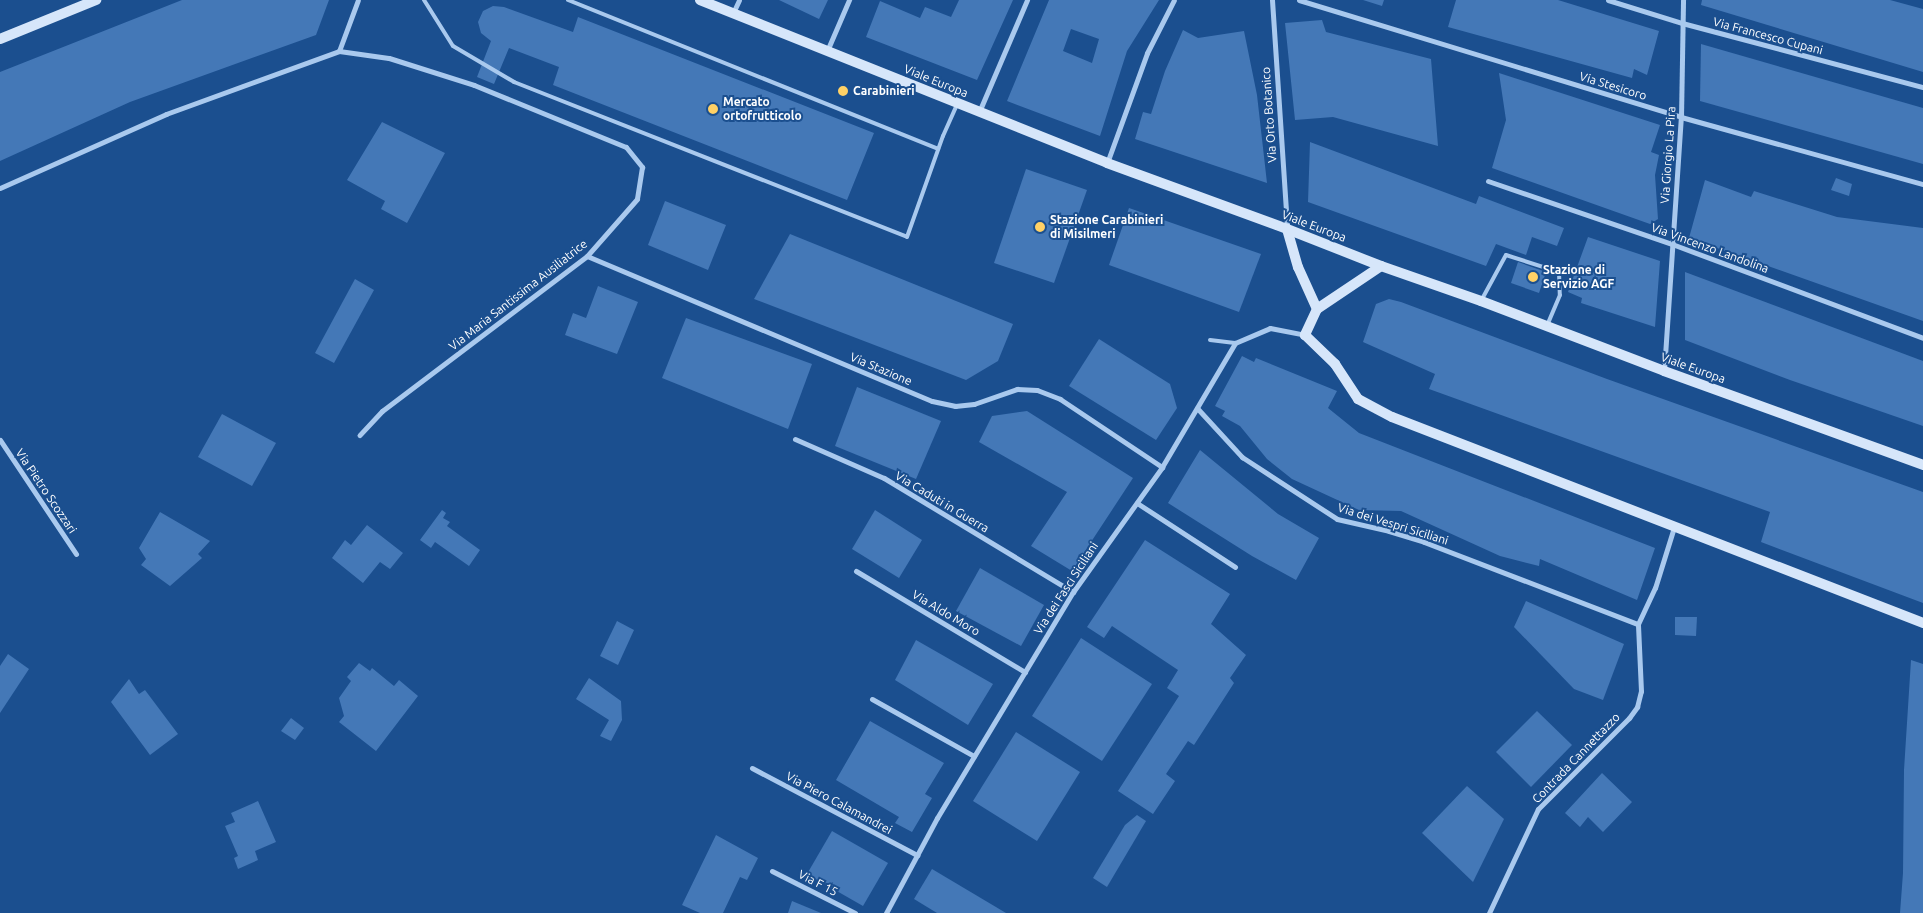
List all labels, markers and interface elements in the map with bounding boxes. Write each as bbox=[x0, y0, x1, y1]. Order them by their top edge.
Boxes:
street label: Via Francesco Cupani bbox=[1711, 14, 1825, 58]
street label: Viale Europa bbox=[902, 62, 970, 100]
street label: Via Orto Botanico bbox=[1258, 67, 1280, 163]
street label: Via Stesicoro bbox=[1578, 69, 1648, 103]
place label: Carabinieri bbox=[853, 84, 915, 98]
marker: Carabinieri bbox=[837, 85, 849, 97]
place label: Mercato ortofrutticolo bbox=[723, 95, 802, 123]
marker: Mercato ortofrutticolo bbox=[707, 103, 719, 115]
street label: Via Giorgio La Pira bbox=[1657, 106, 1679, 204]
street label: Viale Europa bbox=[1280, 207, 1348, 245]
place label: Stazione Carabinieri di Misilmeri bbox=[1050, 213, 1163, 241]
street label: Via Vincenzo Landolina bbox=[1649, 220, 1771, 276]
marker: Stazione Carabinieri di Misilmeri bbox=[1034, 221, 1046, 233]
street label: Via Maria Santissima Ausiliatrice bbox=[446, 236, 590, 354]
place label: Stazione di Servizio AGF bbox=[1543, 263, 1614, 291]
marker: Stazione di Servizio AGF bbox=[1527, 271, 1539, 283]
street label: Via Stazione bbox=[848, 349, 914, 389]
street label: Viale Europa bbox=[1659, 350, 1727, 386]
street label: Via Pietro Scozzari bbox=[12, 446, 80, 536]
street label: Via Caduti in Guerra bbox=[893, 468, 991, 536]
street label: Via dei Vespri Siciliani bbox=[1336, 500, 1450, 548]
street label: Via dei Fasci Siciliani bbox=[1031, 539, 1101, 637]
street label: Via Aldo Moro bbox=[909, 587, 983, 639]
street label: Contrada Cannettazzo bbox=[1529, 710, 1623, 806]
street label: Via Piero Calamandrei bbox=[783, 769, 895, 837]
street label: Via F 15 bbox=[796, 867, 840, 899]

